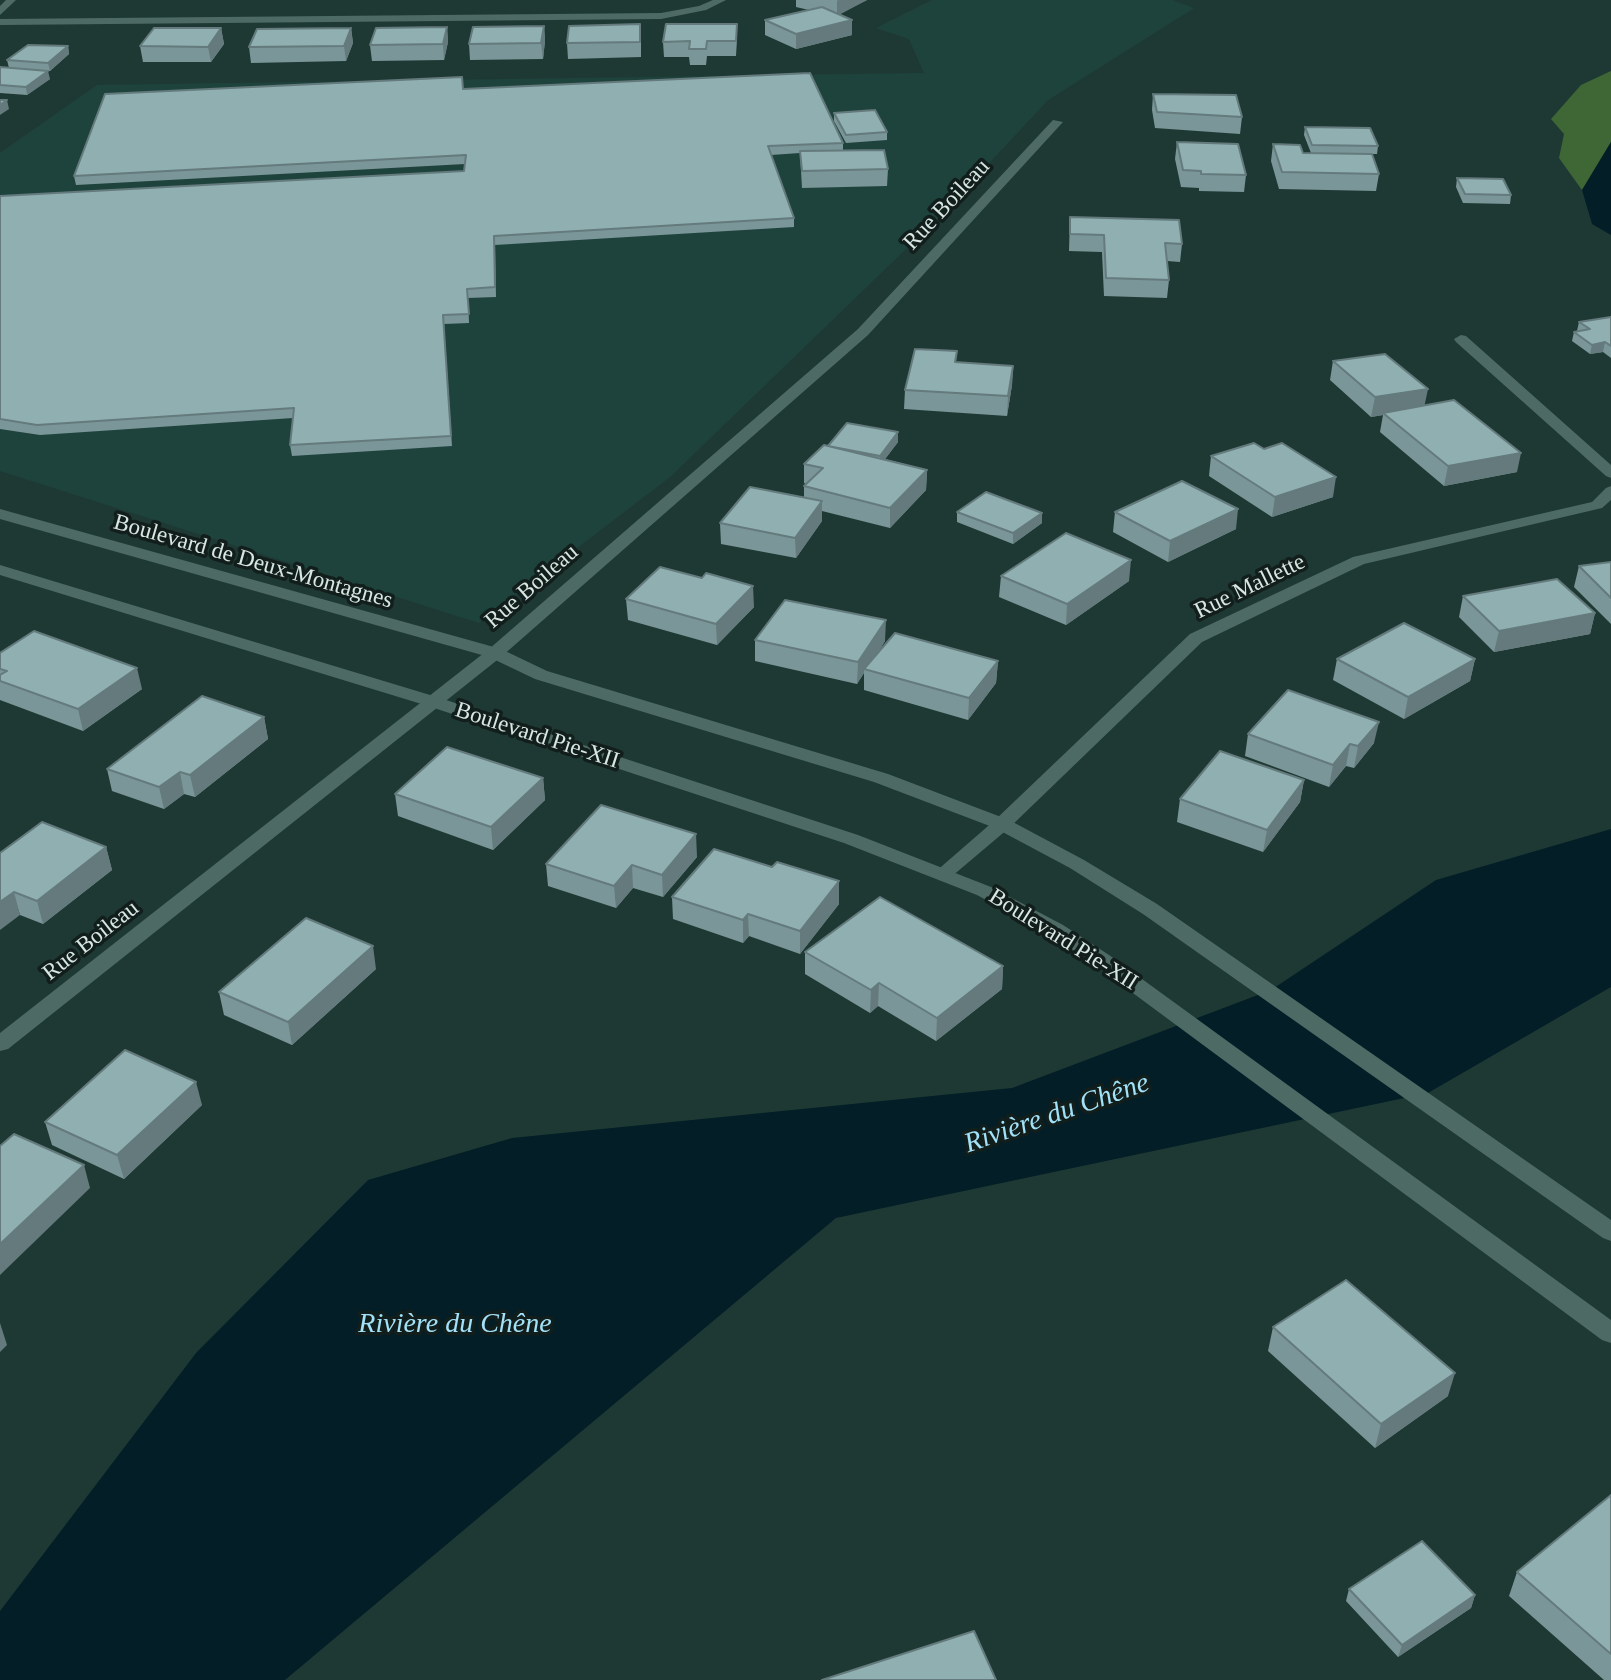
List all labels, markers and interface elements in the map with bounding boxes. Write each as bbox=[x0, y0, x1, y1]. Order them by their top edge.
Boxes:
street label: Rue Boileau bbox=[898, 154, 996, 256]
street label: Boulevard de Deux-Montagnes bbox=[110, 509, 396, 615]
street label: Rue Boileau bbox=[480, 539, 584, 635]
street label: Rue Mallette bbox=[1190, 548, 1310, 626]
street label: Boulevard Pie-XII bbox=[452, 697, 622, 775]
street label: Boulevard Pie-XII bbox=[983, 883, 1143, 997]
street label: Rue Boileau bbox=[37, 895, 145, 987]
water label: Rivière du Chêne bbox=[960, 1067, 1154, 1161]
water label: Rivière du Chêne bbox=[358, 1308, 552, 1342]

